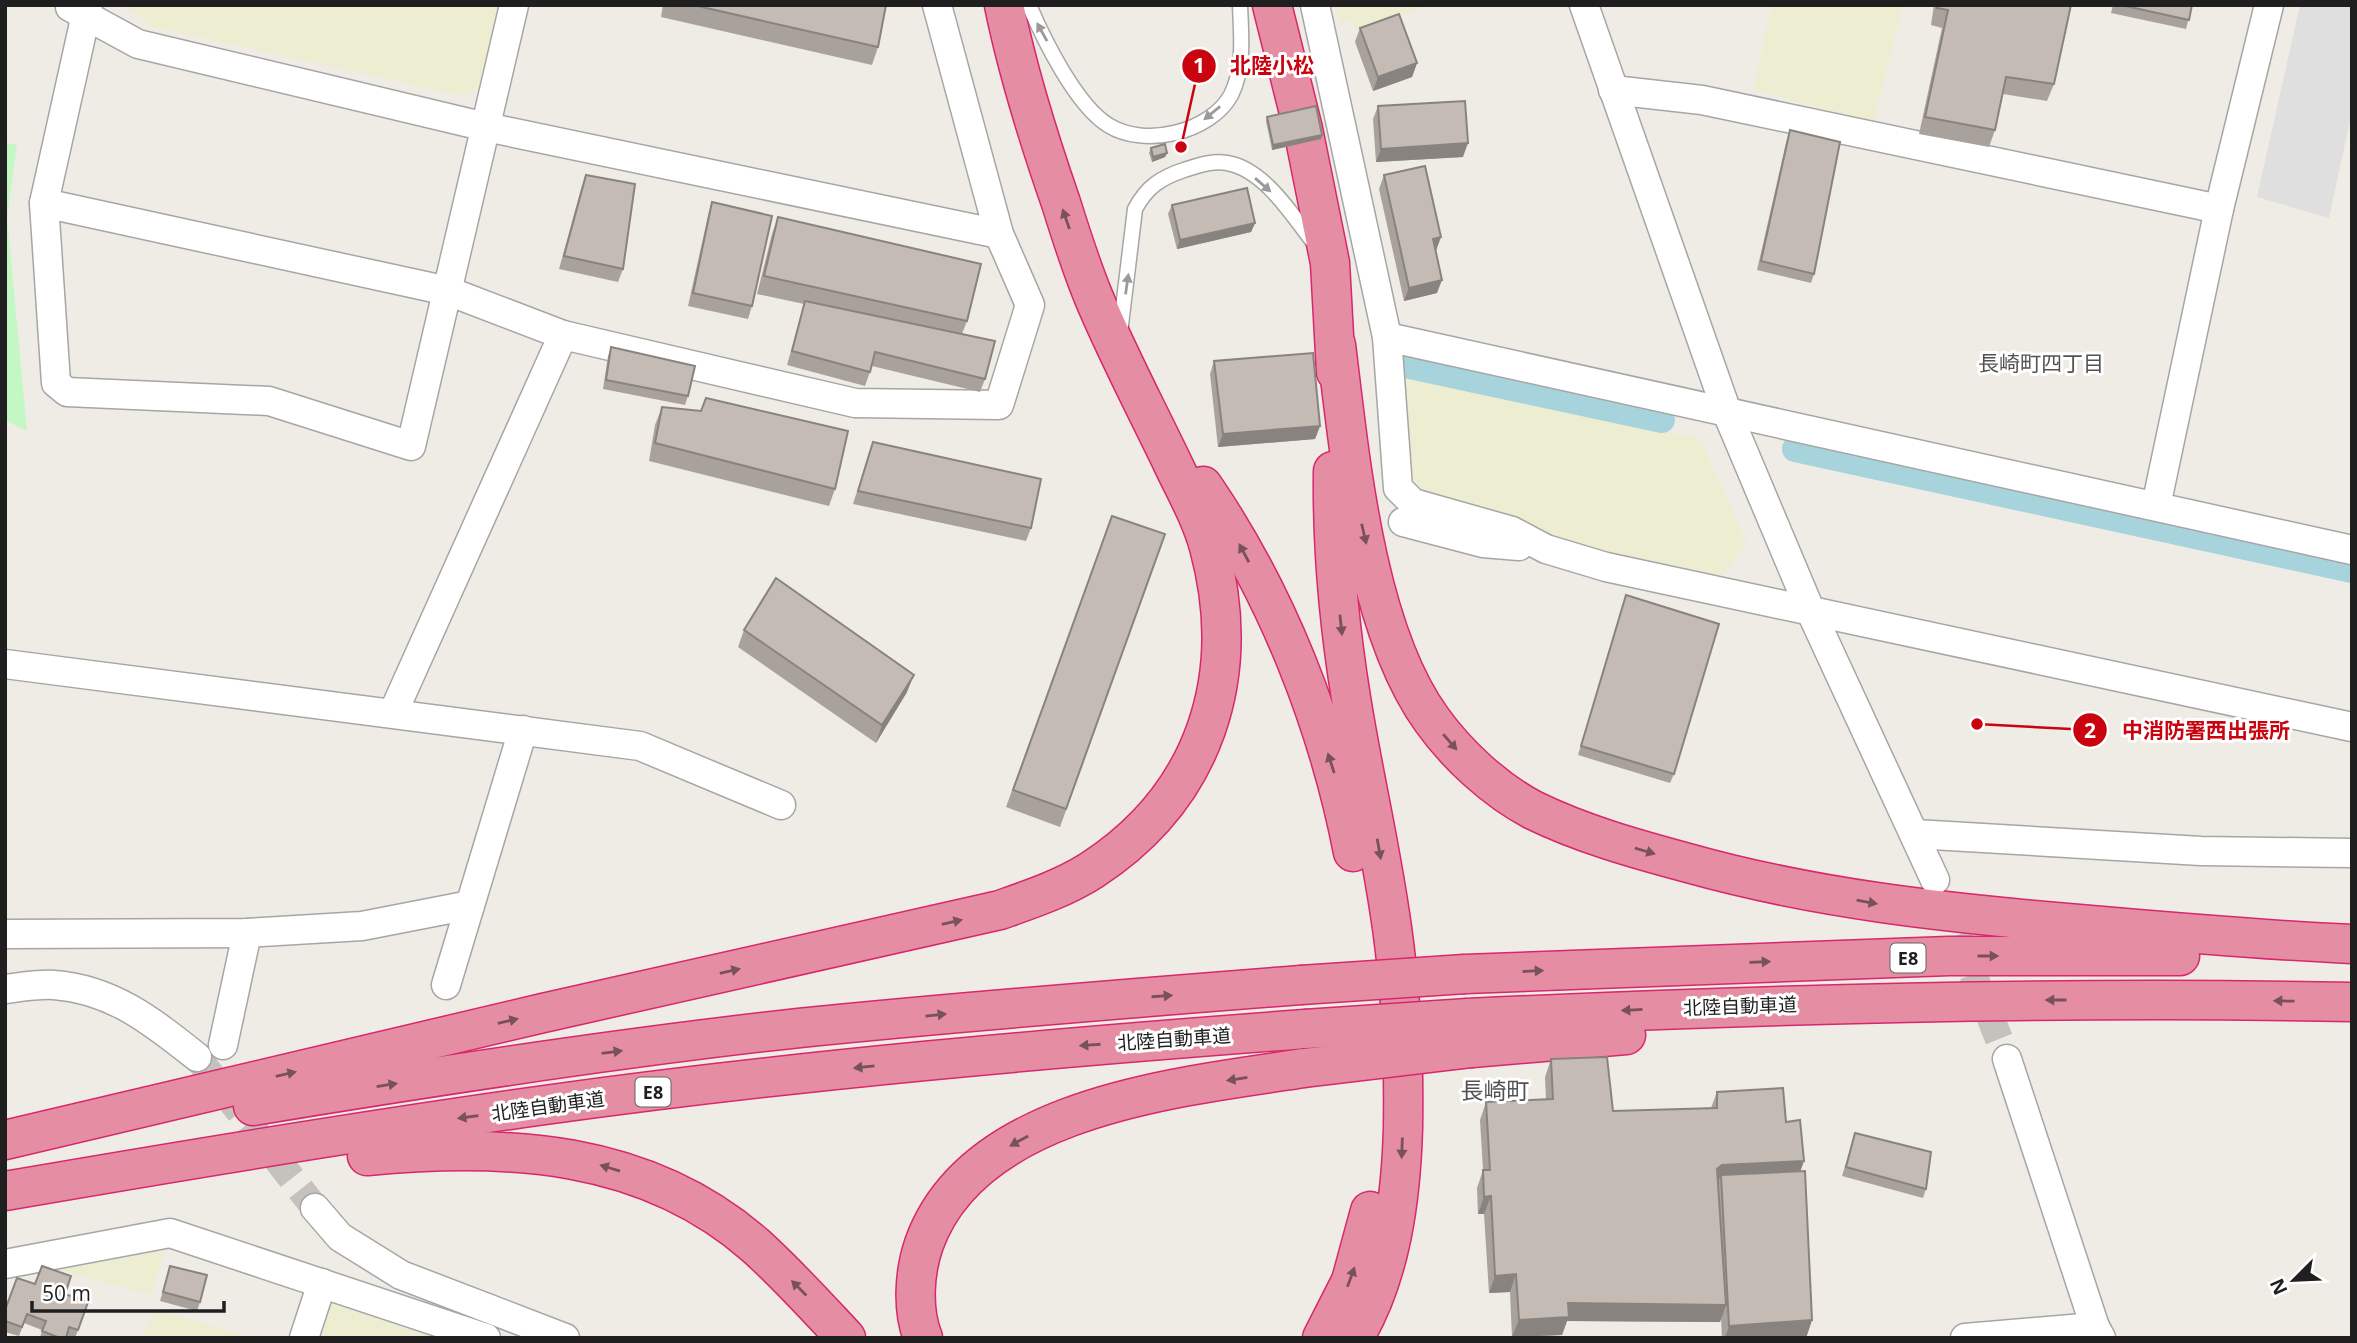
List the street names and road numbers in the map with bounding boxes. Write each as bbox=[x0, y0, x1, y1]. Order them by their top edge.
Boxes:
road number: E8 bbox=[1890, 944, 1926, 973]
street label: 北陸自動車道 bbox=[1683, 991, 1797, 1021]
street label: 北陸自動車道 bbox=[1116, 1022, 1232, 1056]
road number: E8 bbox=[636, 1078, 670, 1106]
street label: 北陸自動車道 bbox=[490, 1085, 606, 1127]

